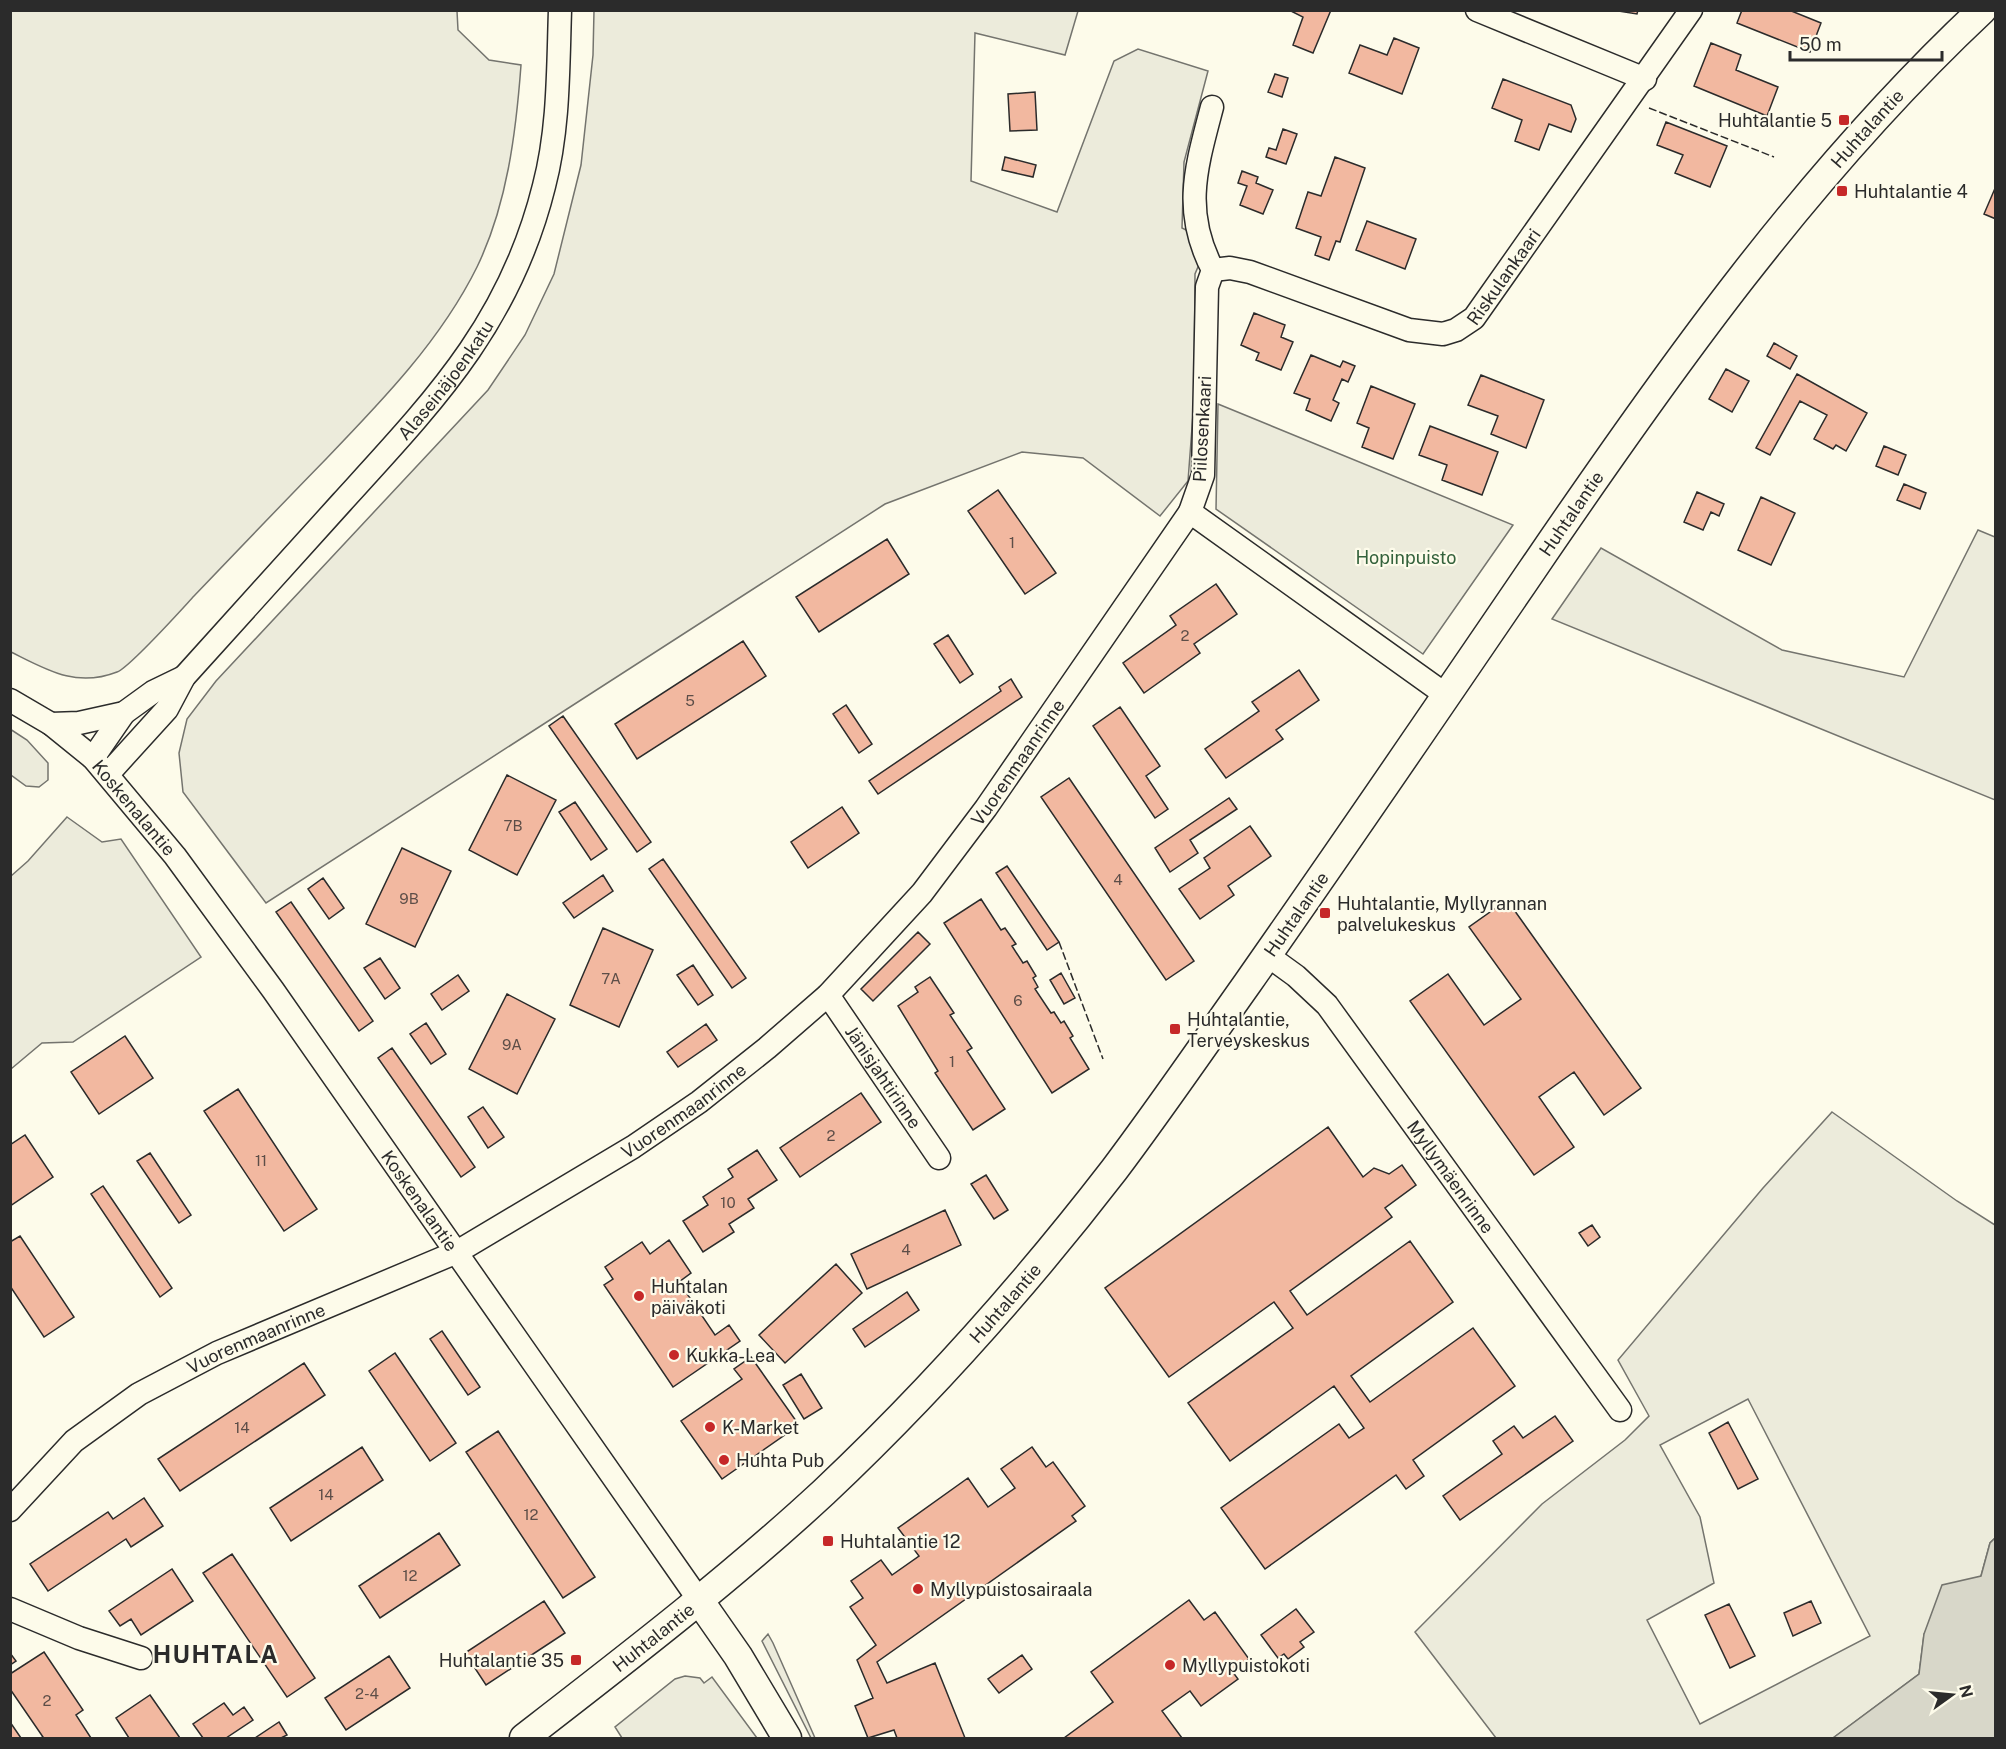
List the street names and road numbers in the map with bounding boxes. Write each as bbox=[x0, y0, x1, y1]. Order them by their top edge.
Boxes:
street label: Huhtalantie bbox=[1826, 85, 1908, 172]
street label: Riskulankaari bbox=[1462, 224, 1544, 329]
street label: Alaseinäjoenkatu bbox=[393, 316, 497, 444]
street label: Piilosenkaari bbox=[1189, 375, 1215, 483]
street label: Huhtalantie bbox=[1534, 467, 1608, 560]
street label: Vuorenmaanrinne bbox=[966, 695, 1068, 829]
street label: Koskenalantie bbox=[88, 755, 180, 860]
street label: Huhtalantie bbox=[1259, 868, 1333, 960]
street label: Jänisjahtirinne bbox=[841, 1021, 926, 1132]
street label: Vuorenmaanrinne bbox=[617, 1059, 750, 1162]
street label: Myllymäenrinne bbox=[1403, 1116, 1499, 1237]
street label: Koskenalantie bbox=[377, 1146, 462, 1255]
street label: Huhtalantie bbox=[965, 1259, 1045, 1347]
street label: Vuorenmaanrinne bbox=[183, 1298, 328, 1378]
street label: Huhtalantie bbox=[608, 1598, 698, 1676]

